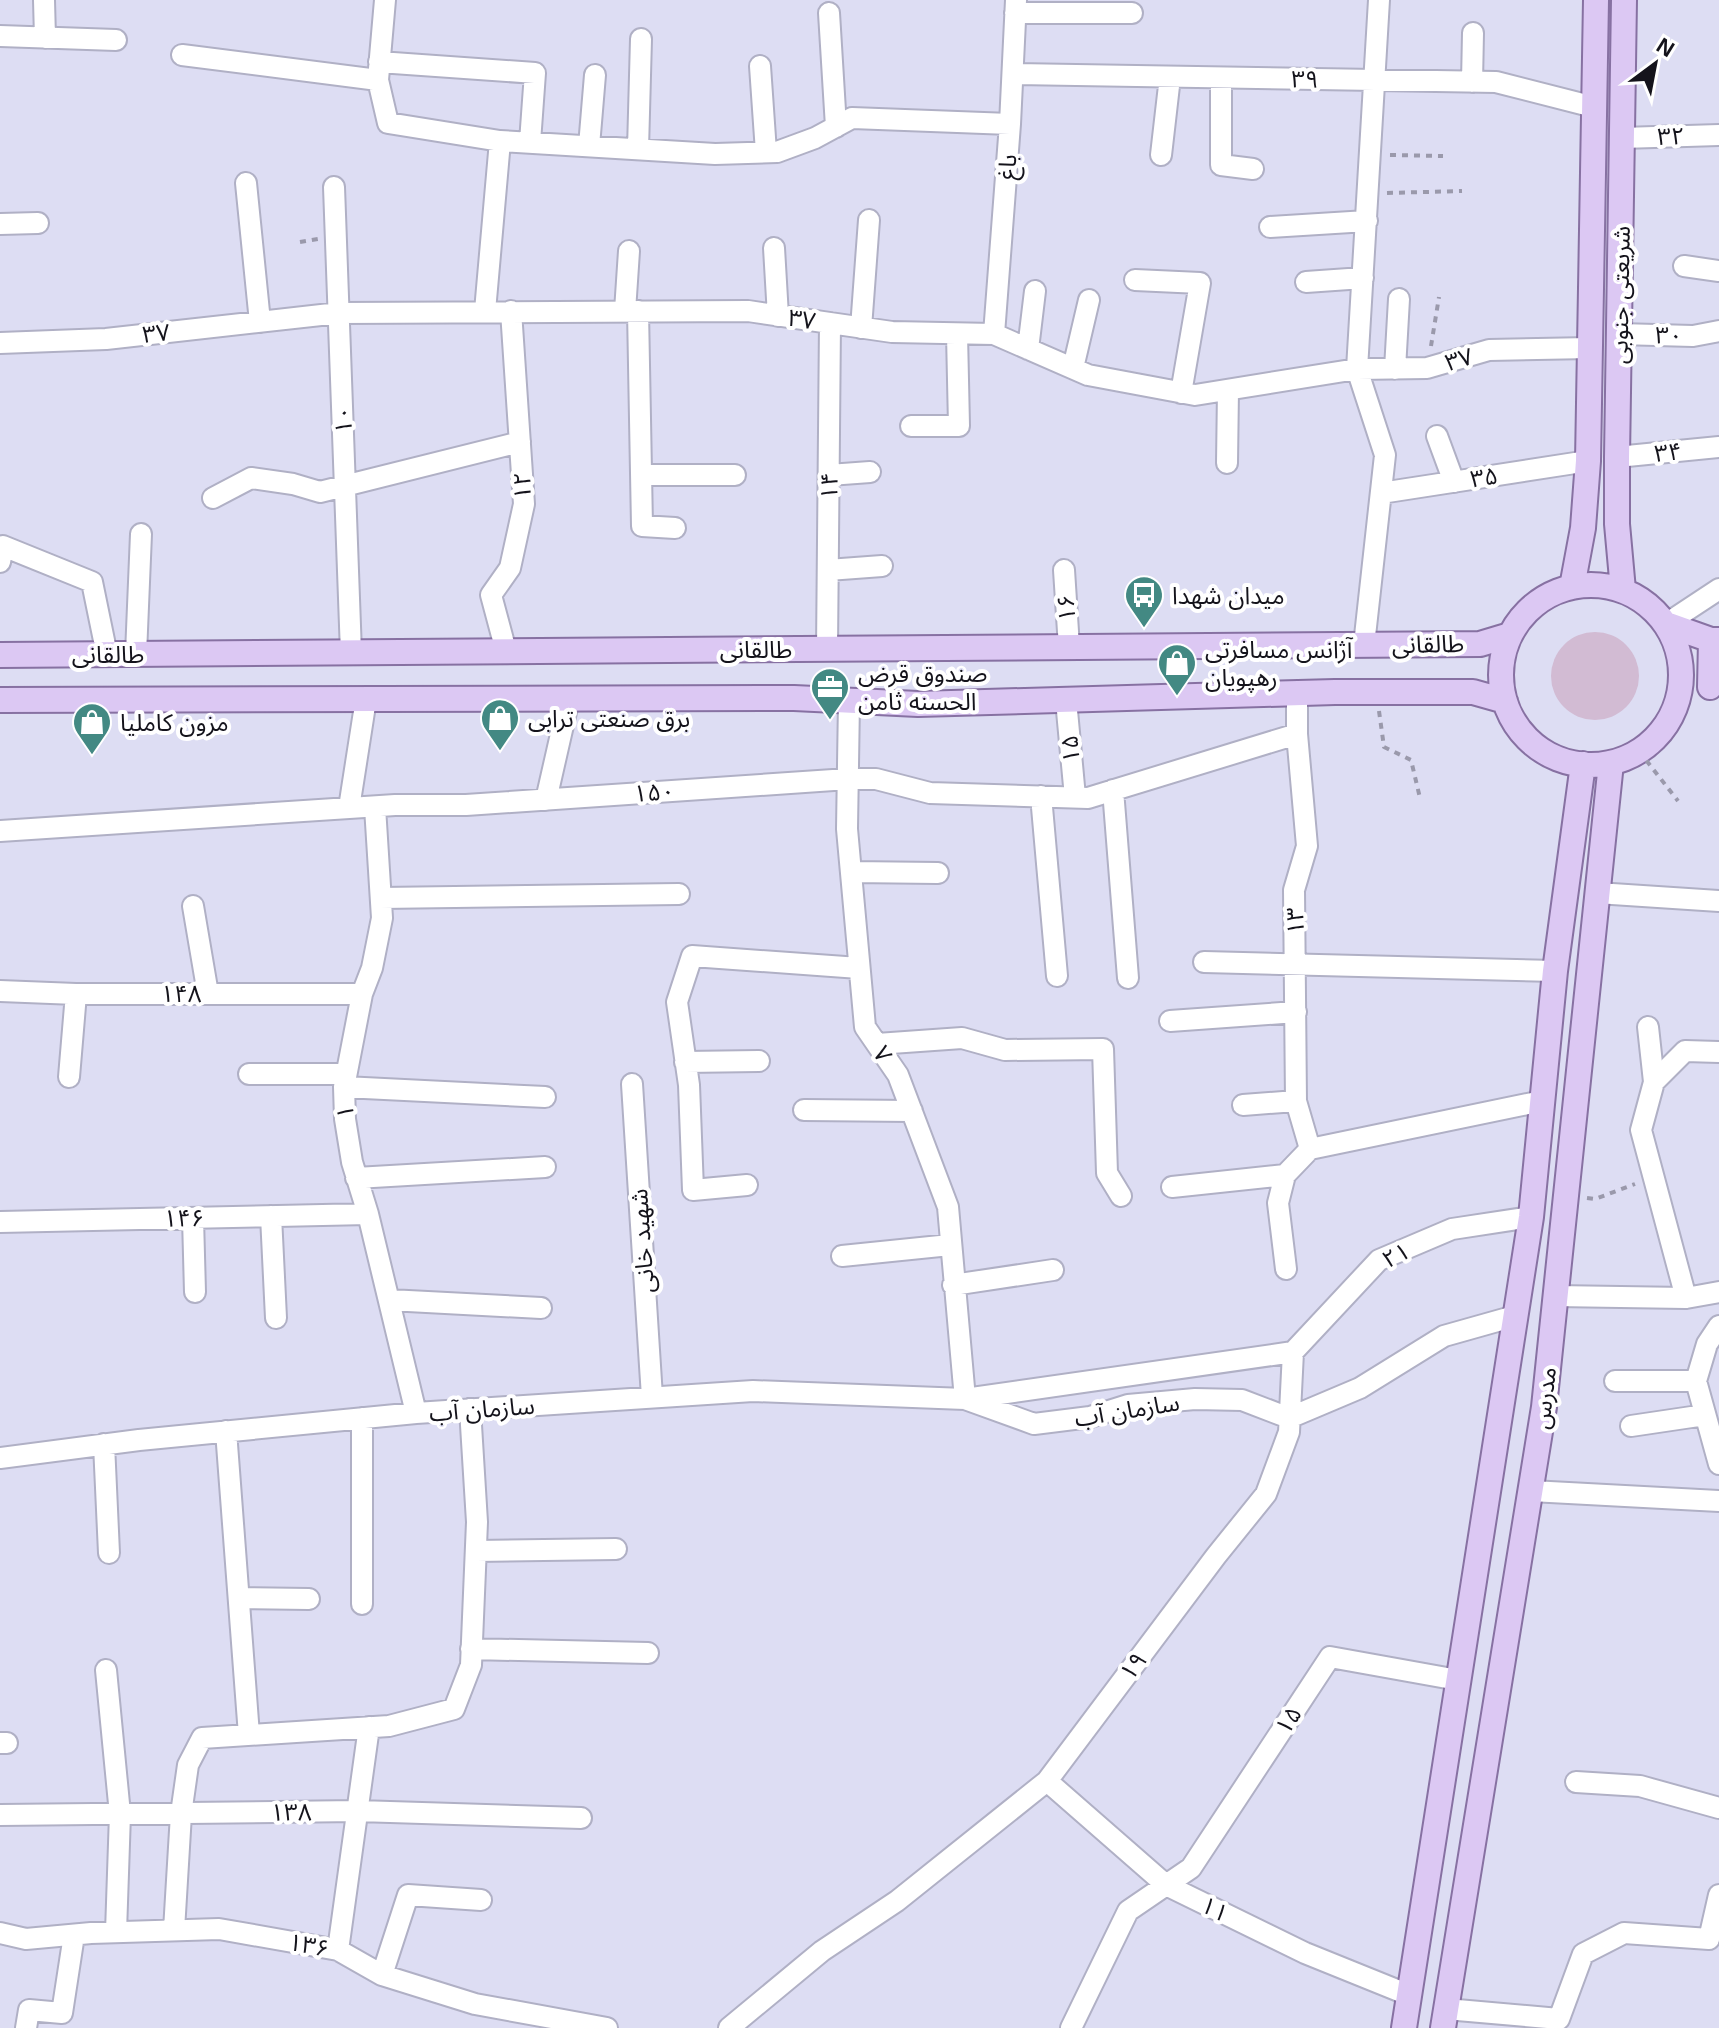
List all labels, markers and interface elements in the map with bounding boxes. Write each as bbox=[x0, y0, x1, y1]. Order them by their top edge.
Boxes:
north arrow bbox=[1615, 24, 1695, 104]
text: N bbox=[1652, 33, 1679, 62]
street label: ۳۹ bbox=[1291, 65, 1319, 93]
street label: ۳۲ bbox=[1657, 122, 1685, 150]
street label: باغ bbox=[993, 153, 1025, 181]
street label: شریعتی جنوبی bbox=[1605, 226, 1636, 364]
street label: ۳۷ bbox=[787, 304, 818, 334]
street label: ۳۷ bbox=[141, 318, 171, 348]
street label: ۳۰ bbox=[1655, 321, 1683, 349]
street label: ۳۷ bbox=[1442, 342, 1476, 376]
street label: ۱۰ bbox=[329, 406, 357, 434]
street label: ۳۴ bbox=[1653, 437, 1683, 467]
street label: ۳۵ bbox=[1468, 462, 1500, 492]
street label: ۱۲ bbox=[508, 472, 536, 500]
street label: ۱۴ bbox=[815, 472, 843, 500]
bus stop icon: میدان شهدا bbox=[1123, 574, 1165, 629]
place label: میدان شهدا bbox=[1172, 582, 1285, 610]
street label: ۱۶ bbox=[1052, 593, 1080, 623]
street label: طالقانی bbox=[1392, 630, 1464, 658]
street label: طالقانی bbox=[720, 636, 792, 663]
place label: آژانس مسافرتی رهپویان bbox=[1205, 636, 1353, 693]
street label: طالقانی bbox=[72, 641, 144, 668]
shop icon: آژانس مسافرتی رهپویان bbox=[1156, 642, 1198, 697]
place label: صندوق قرض الحسنه ثامن bbox=[858, 660, 988, 715]
office icon: صندوق قرض الحسنه ثامن bbox=[809, 666, 851, 721]
shop icon: برق صنعتی ترابی bbox=[479, 697, 521, 752]
shop icon: مزون کاملیا bbox=[71, 701, 113, 756]
place label: برق صنعتی ترابی bbox=[528, 705, 690, 733]
place label: مزون کاملیا bbox=[120, 709, 229, 737]
street label: ۱۵ bbox=[1055, 734, 1085, 764]
street label: ۱۵۰ bbox=[633, 777, 675, 807]
street label: ۱۳ bbox=[1281, 907, 1309, 935]
street label: ۱۴۸ bbox=[160, 980, 202, 1007]
street label: ۷ bbox=[868, 1041, 898, 1067]
street label: ۱ bbox=[331, 1104, 359, 1120]
street label: شهید خانی bbox=[625, 1188, 659, 1294]
street label: ۱۴۶ bbox=[163, 1204, 205, 1232]
street label: ۲۱ bbox=[1378, 1237, 1414, 1273]
street label: مدرس bbox=[1527, 1365, 1562, 1431]
street label: سازمان آب bbox=[1073, 1388, 1182, 1433]
street label: سازمان آب bbox=[428, 1392, 536, 1427]
street label: ۱۹ bbox=[1114, 1647, 1152, 1685]
street label: ۱۵ bbox=[1269, 1701, 1307, 1739]
street label: ۱۳۸ bbox=[270, 1798, 312, 1826]
street label: ۱۱ bbox=[1197, 1891, 1233, 1927]
street label: ۱۳۶ bbox=[286, 1928, 332, 1962]

